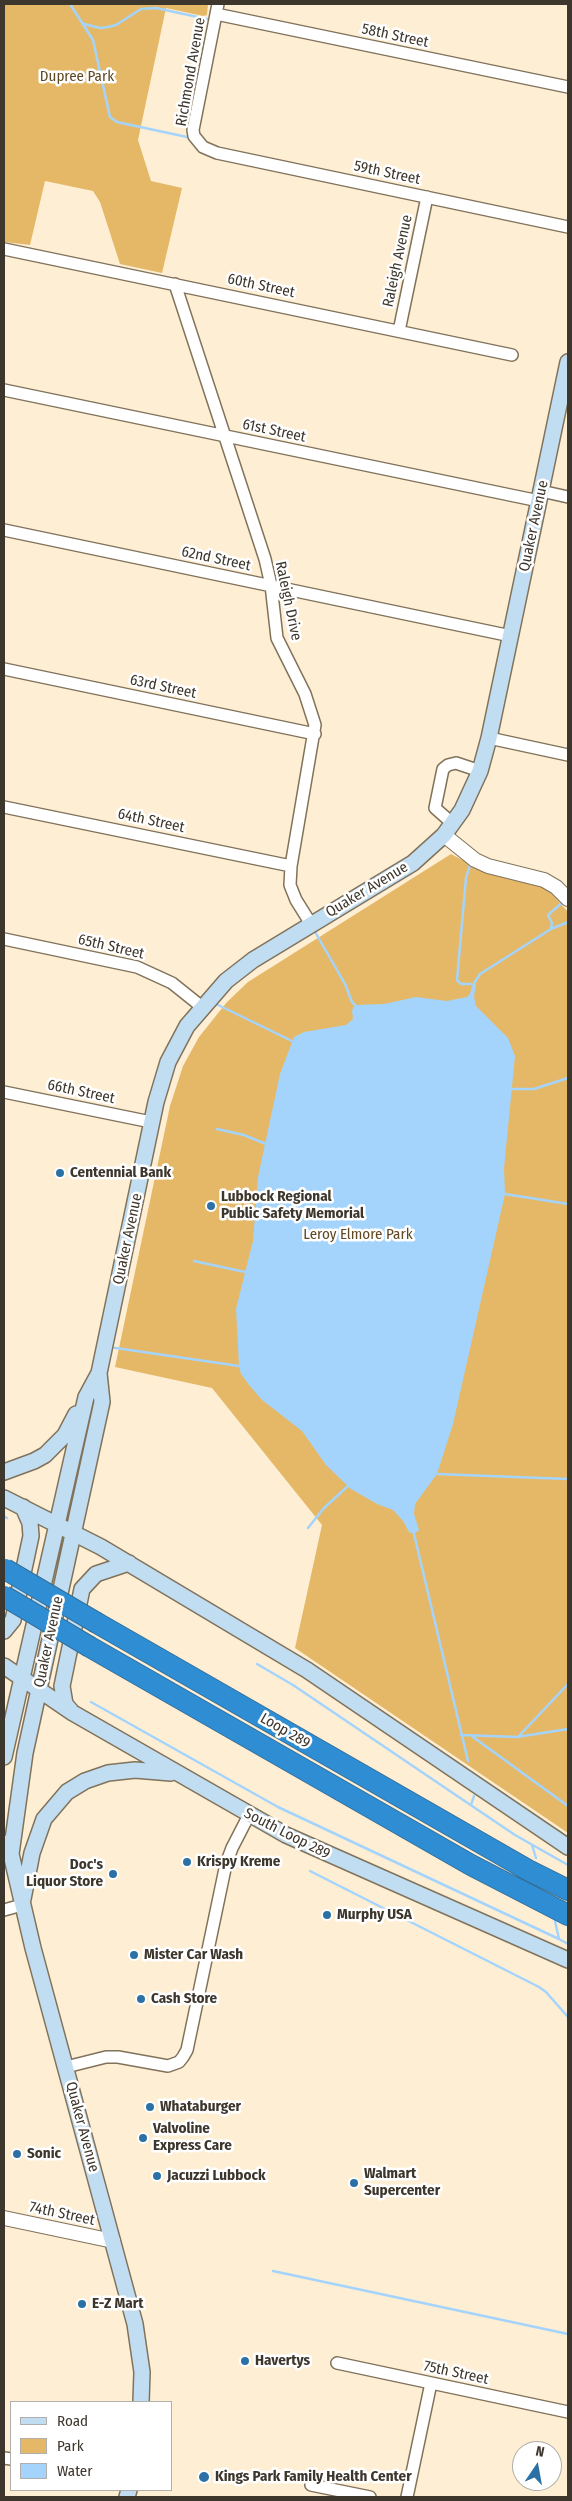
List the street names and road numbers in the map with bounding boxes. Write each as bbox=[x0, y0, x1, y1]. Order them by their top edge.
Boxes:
street label: Richmond Avenue bbox=[173, 16, 209, 128]
street label: 58th Street bbox=[360, 20, 430, 52]
street label: 59th Street bbox=[352, 157, 422, 189]
street label: Raleigh Avenue bbox=[379, 213, 417, 309]
street label: 60th Street bbox=[226, 270, 296, 302]
street label: 61st Street bbox=[241, 416, 307, 446]
street label: Quaker Avenue bbox=[516, 479, 552, 573]
street label: 62nd Street bbox=[180, 543, 252, 575]
street label: Raleigh Drive bbox=[271, 560, 305, 642]
street label: 63rd Street bbox=[128, 671, 198, 703]
street label: 64th Street bbox=[116, 805, 186, 837]
street label: Quaker Avenue bbox=[323, 858, 411, 922]
street label: 65th Street bbox=[76, 931, 146, 963]
street label: 66th Street bbox=[46, 1076, 116, 1108]
street label: Quaker Avenue bbox=[110, 1192, 146, 1286]
street label: Quaker Avenue bbox=[31, 1595, 67, 1689]
street label: Loop 289 bbox=[257, 1710, 313, 1752]
street label: South Loop 289 bbox=[241, 1805, 333, 1863]
street label: Quaker Avenue bbox=[61, 2080, 103, 2174]
street label: 74th Street bbox=[28, 2198, 96, 2230]
street label: 75th Street bbox=[422, 2357, 490, 2389]

